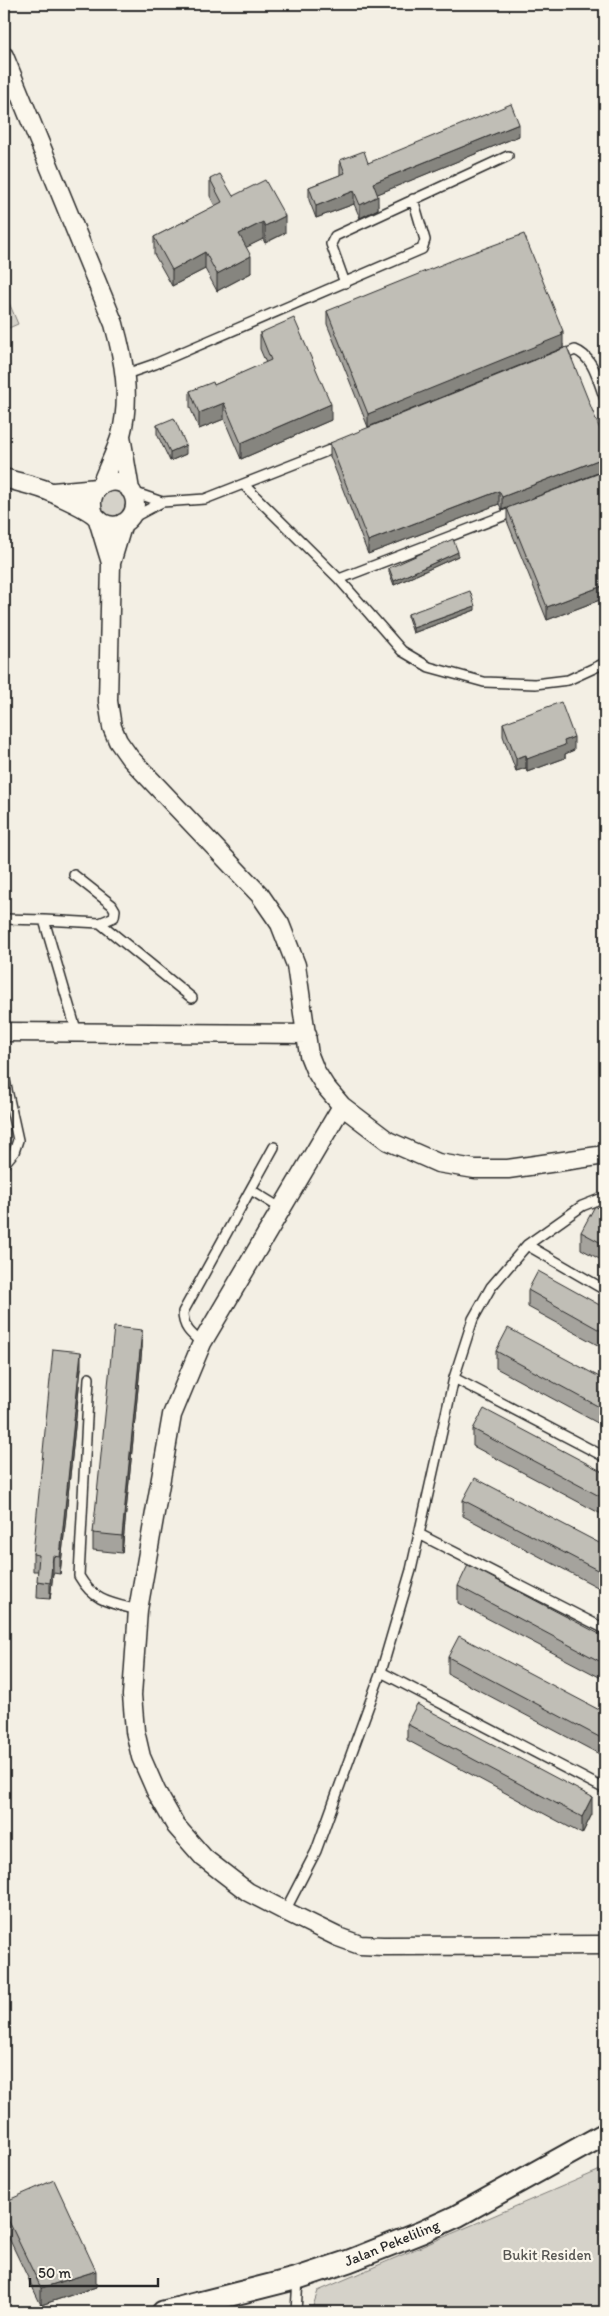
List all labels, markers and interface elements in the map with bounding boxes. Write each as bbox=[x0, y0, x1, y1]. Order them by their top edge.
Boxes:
street label: Jalan Pekeliling bbox=[342, 2216, 442, 2270]
park label: Bukit Residen bbox=[502, 2246, 592, 2264]
scale bar bbox=[30, 2256, 158, 2288]
text: 50 m bbox=[38, 2264, 71, 2282]

